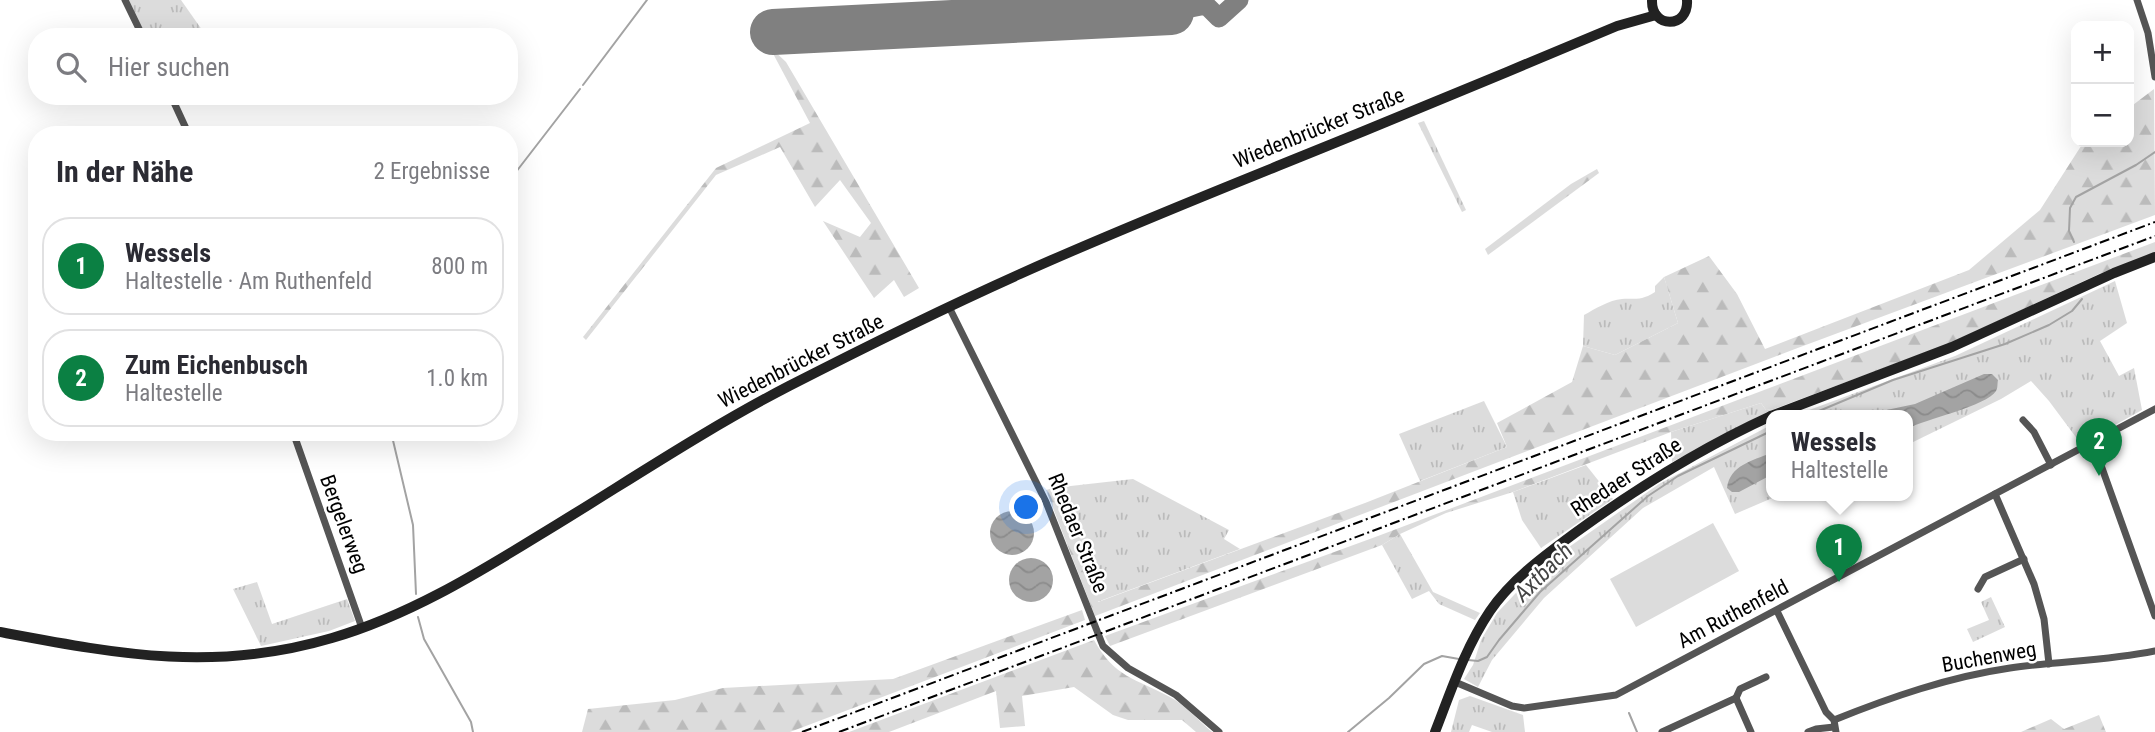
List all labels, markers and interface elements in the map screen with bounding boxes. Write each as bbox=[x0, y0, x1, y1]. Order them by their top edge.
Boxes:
map controls bbox=[2071, 21, 2134, 147]
button: + bbox=[2071, 21, 2134, 84]
search box bbox=[28, 28, 518, 105]
icon: search bbox=[52, 48, 90, 86]
text: Hier suchen bbox=[108, 52, 230, 82]
street label: Wiedenbrücker Straße bbox=[1230, 83, 1408, 173]
button: − bbox=[2071, 84, 2134, 147]
text: In der Nähe bbox=[56, 154, 193, 189]
text: 2 Ergebnisse bbox=[373, 158, 490, 185]
text: Wessels bbox=[125, 238, 211, 268]
text: 1 bbox=[75, 253, 87, 280]
text: 800 m bbox=[431, 253, 488, 280]
text: Haltestelle · Am Ruthenfeld bbox=[125, 268, 372, 295]
street label: Wiedenbrücker Straße bbox=[714, 309, 888, 413]
text: Zum Eichenbusch bbox=[125, 350, 308, 380]
text: 2 bbox=[75, 365, 87, 392]
text: 1.0 km bbox=[426, 365, 488, 392]
text: Haltestelle bbox=[125, 380, 223, 407]
popup bbox=[1766, 410, 1913, 501]
pin: 2 bbox=[2076, 418, 2122, 476]
text: Wessels bbox=[1791, 427, 1877, 457]
street label: Rhedaer Straße bbox=[1566, 432, 1686, 522]
text: Haltestelle bbox=[1791, 457, 1888, 484]
street label: Rhedaer Straße bbox=[1043, 470, 1113, 596]
street label: Bergelerweg bbox=[315, 472, 373, 576]
your location bbox=[1009, 490, 1043, 524]
pin: 1 bbox=[1816, 524, 1862, 582]
water label: Axtbach bbox=[1508, 537, 1578, 608]
street label: Am Ruthenfeld bbox=[1674, 575, 1792, 653]
street label: Buchenweg bbox=[1940, 637, 2038, 677]

